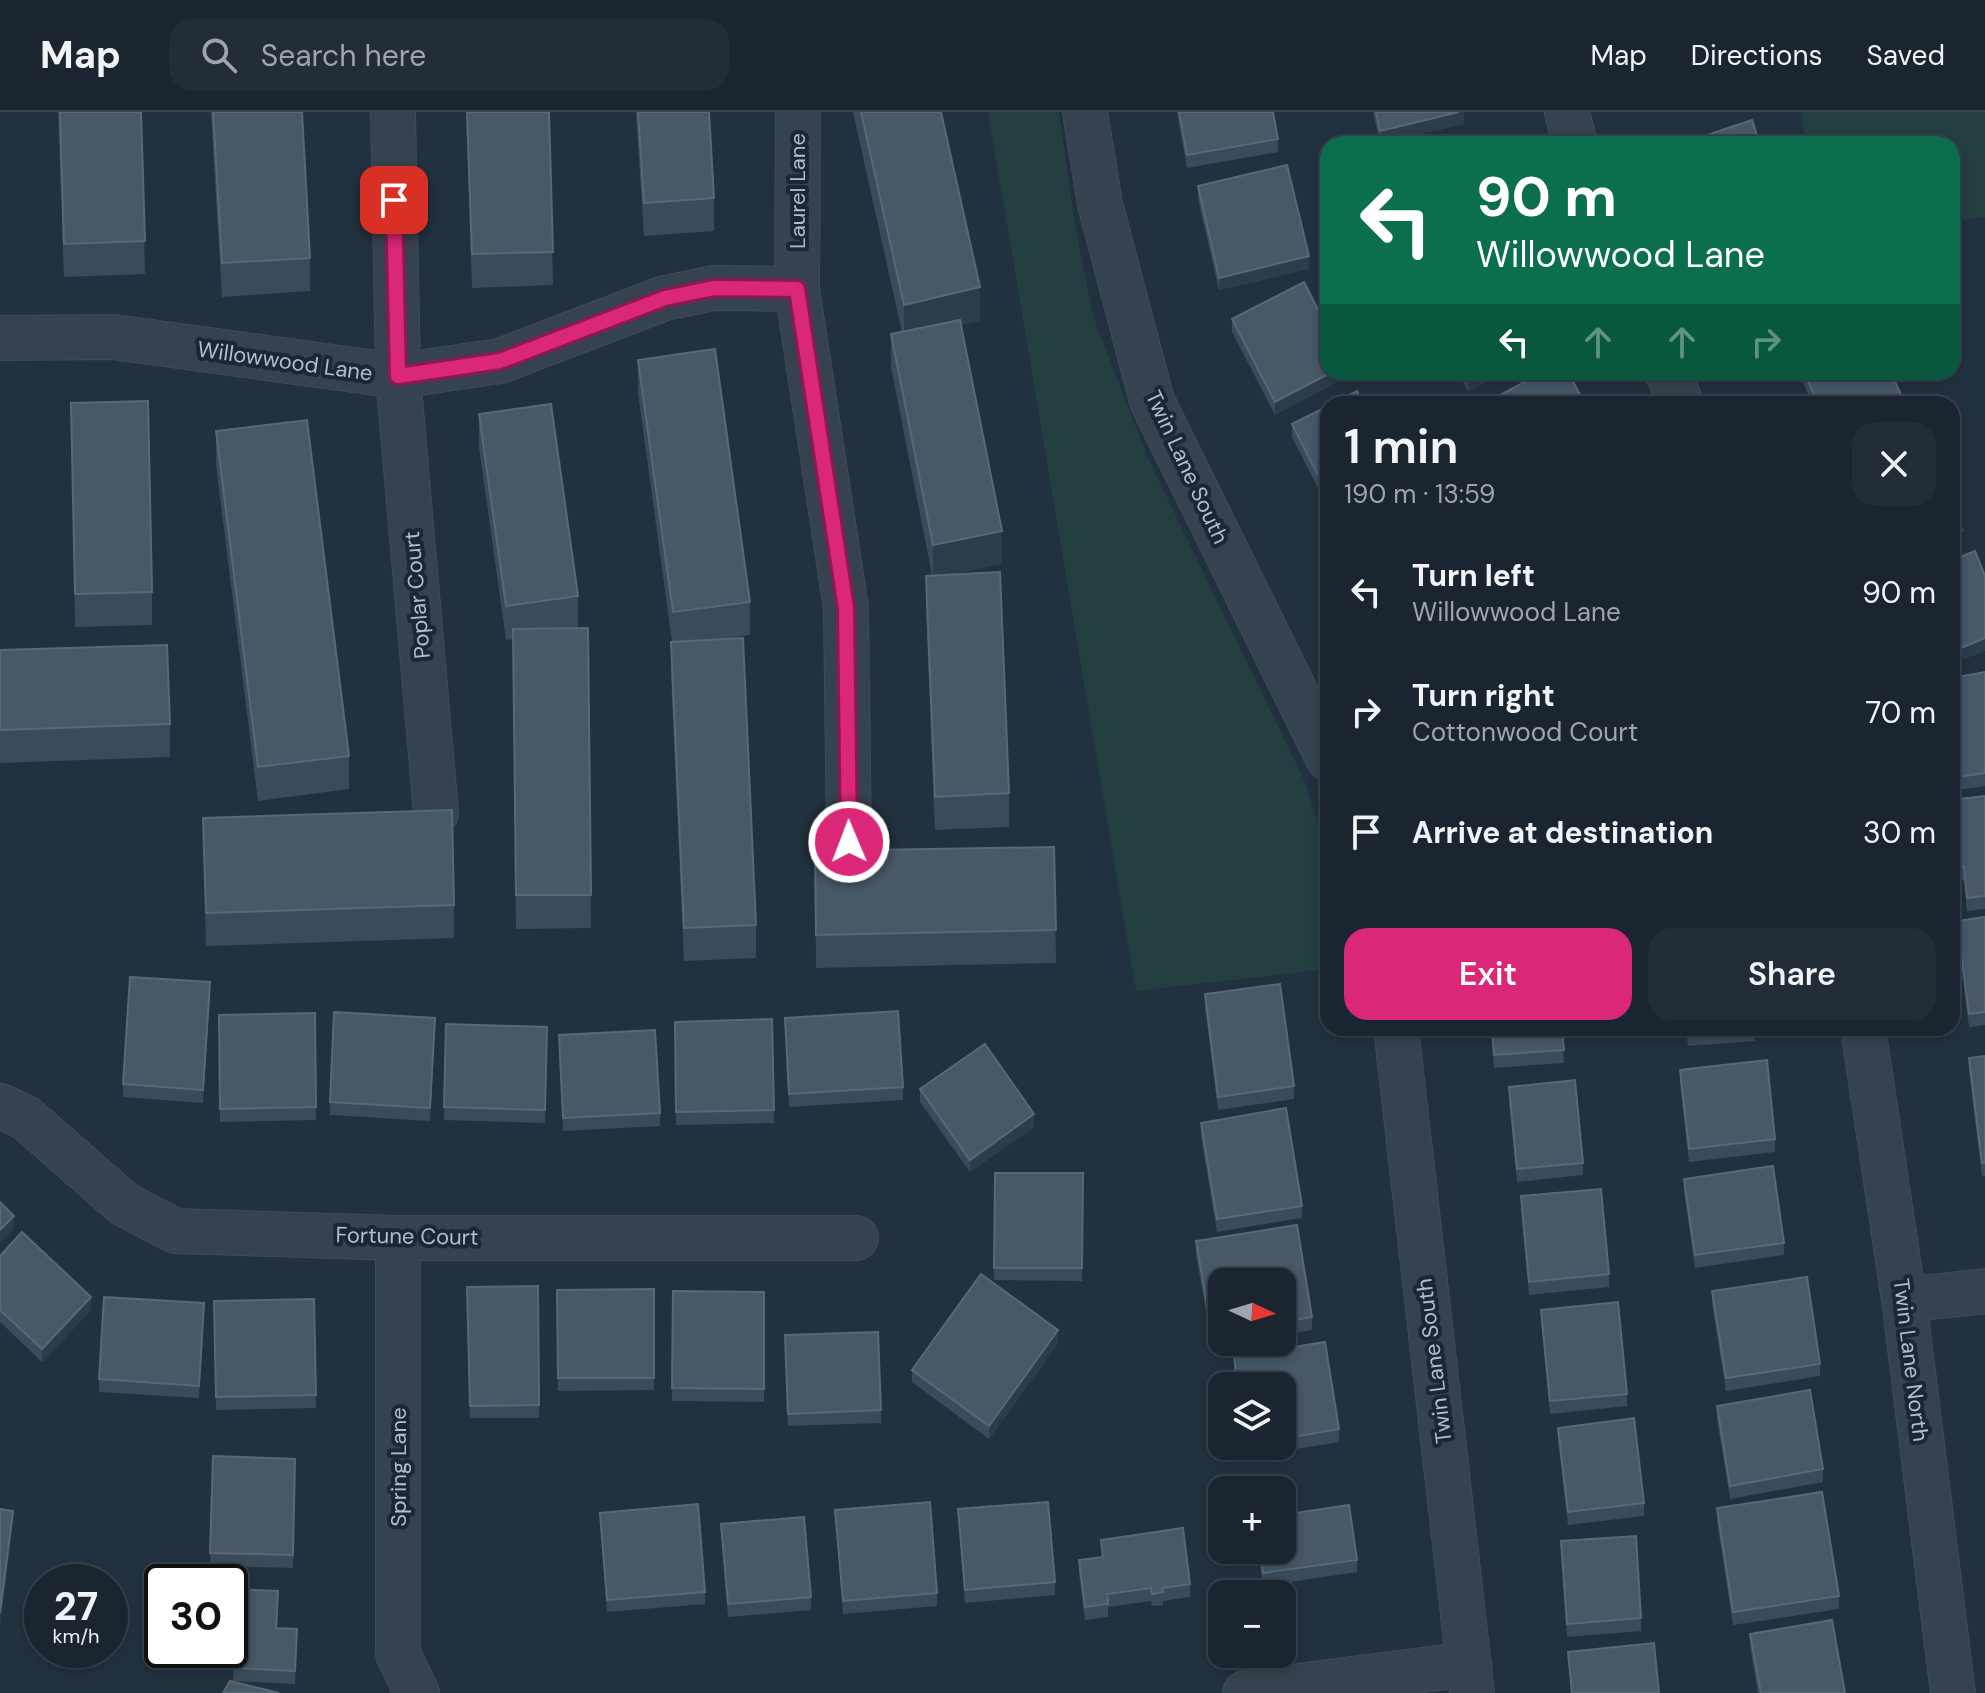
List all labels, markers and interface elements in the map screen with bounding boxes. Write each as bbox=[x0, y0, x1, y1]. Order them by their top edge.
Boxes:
search box bbox=[169, 19, 729, 91]
text: Map bbox=[40, 30, 121, 80]
icon: search bbox=[197, 33, 241, 77]
text: Search here bbox=[261, 36, 426, 75]
text: Map bbox=[1590, 37, 1647, 74]
text: Directions bbox=[1691, 37, 1823, 74]
text: Saved bbox=[1867, 37, 1945, 74]
street label: Laurel Lane bbox=[783, 133, 812, 249]
text: 90 m bbox=[1476, 160, 1617, 233]
pin bbox=[360, 166, 428, 234]
icon: left bbox=[1344, 168, 1448, 272]
icon: arrive bbox=[372, 178, 416, 222]
text: Willowwood Lane bbox=[1476, 231, 1765, 278]
icon: left bbox=[1492, 320, 1536, 364]
icon: ahead bbox=[1576, 320, 1620, 364]
icon: ahead bbox=[1660, 320, 1704, 364]
icon: right bbox=[1744, 320, 1788, 364]
street label: Willowwood Lane bbox=[196, 334, 374, 388]
street label: Twin Lane South bbox=[1139, 386, 1235, 548]
text: 1 min bbox=[1344, 415, 1459, 478]
button: close bbox=[1852, 422, 1936, 506]
text: 190 m · 13:59 bbox=[1344, 477, 1495, 511]
street label: Poplar Court bbox=[397, 530, 437, 660]
text: Turn left bbox=[1412, 556, 1535, 595]
icon: left bbox=[1344, 570, 1388, 614]
text: 90 m bbox=[1862, 573, 1936, 612]
text: Willowwood Lane bbox=[1412, 595, 1621, 629]
text: Turn right bbox=[1412, 676, 1555, 715]
icon: right bbox=[1344, 690, 1388, 734]
text: 70 m bbox=[1865, 693, 1936, 732]
text: Cottonwood Court bbox=[1412, 715, 1638, 749]
position arrow bbox=[807, 800, 891, 884]
icon: arrive bbox=[1344, 810, 1388, 854]
text: Arrive at destination bbox=[1412, 813, 1713, 852]
text: 30 m bbox=[1863, 813, 1936, 852]
button: Exit bbox=[1344, 928, 1632, 1020]
button: Share bbox=[1648, 928, 1936, 1020]
street label: Fortune Court bbox=[335, 1220, 479, 1252]
north arrow bbox=[1208, 1268, 1296, 1356]
map controls bbox=[1208, 1268, 1296, 1668]
street label: Twin Lane South bbox=[1409, 1277, 1459, 1445]
street label: Twin Lane North bbox=[1887, 1277, 1935, 1443]
button: layers bbox=[1208, 1372, 1296, 1460]
street label: Spring Lane bbox=[384, 1407, 413, 1527]
button: + bbox=[1208, 1476, 1296, 1564]
speed limit sign: 30 bbox=[144, 1564, 248, 1668]
text: 27 bbox=[54, 1580, 98, 1632]
button: − bbox=[1208, 1580, 1296, 1668]
text: km/h bbox=[52, 1623, 100, 1649]

